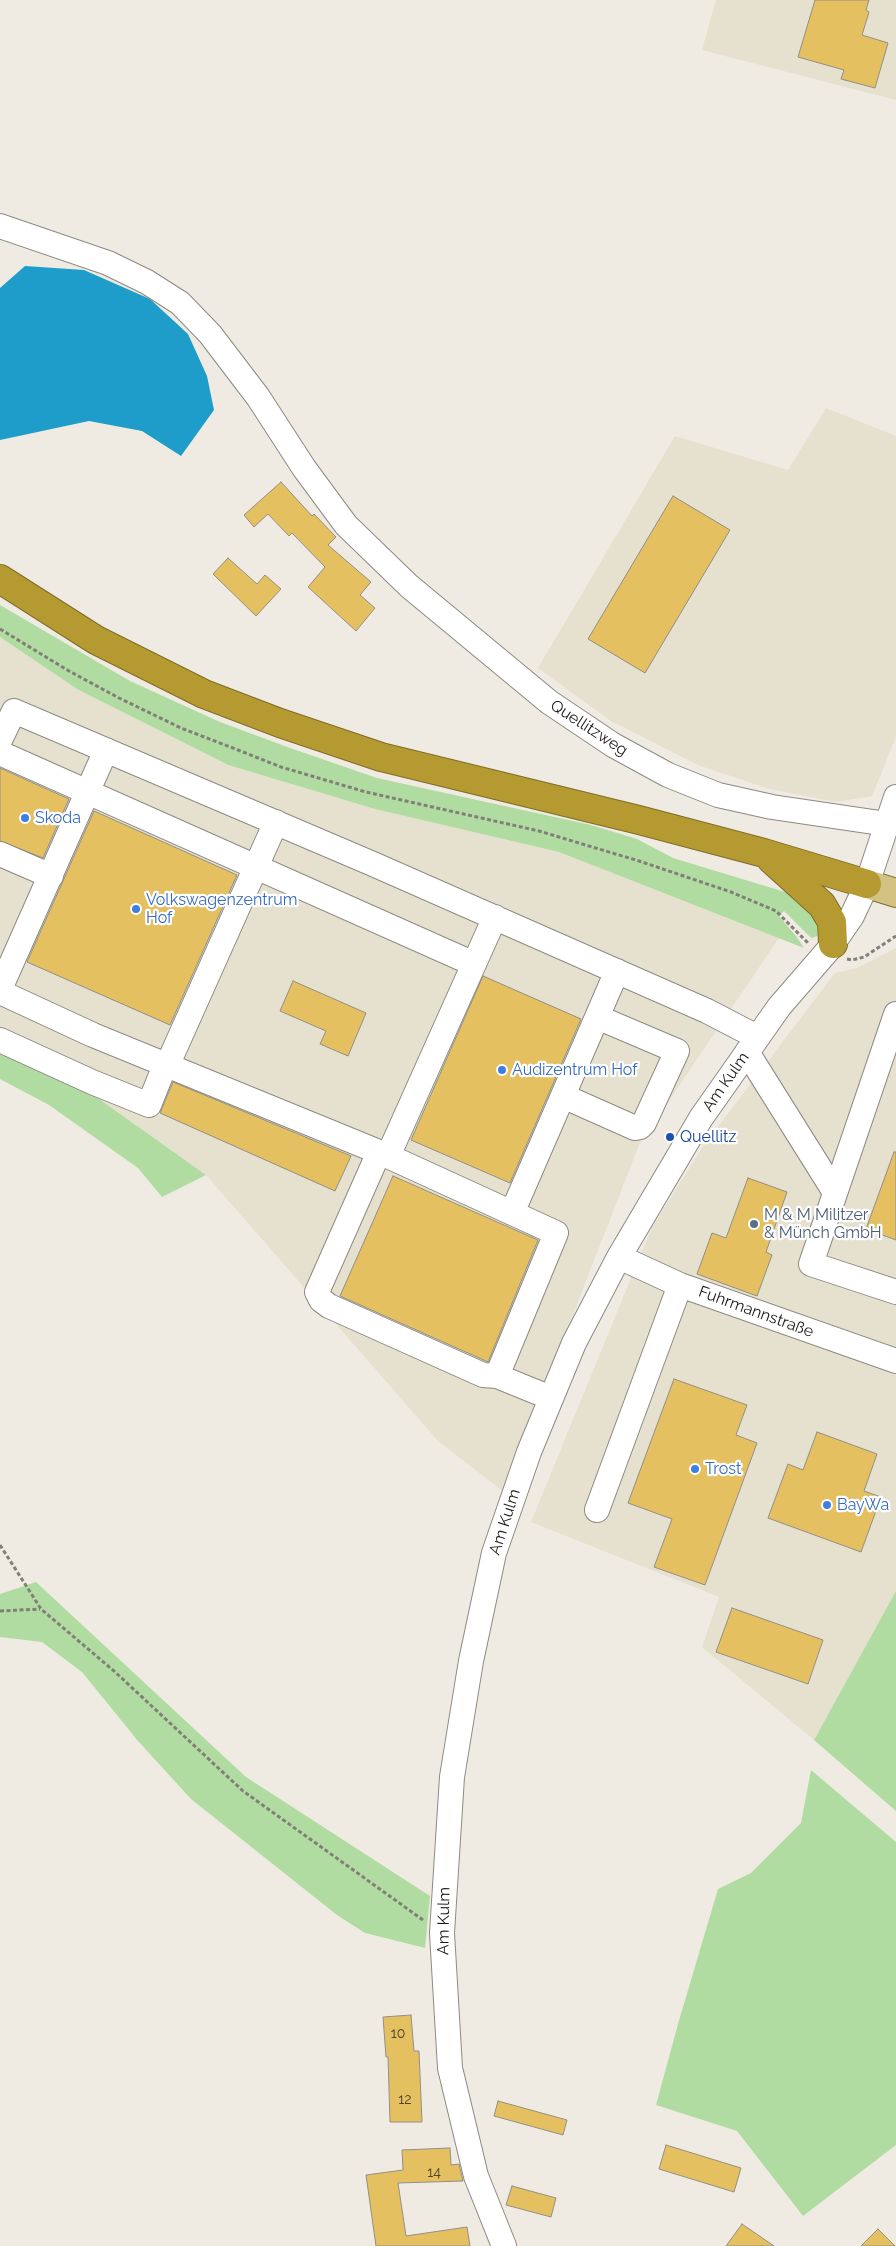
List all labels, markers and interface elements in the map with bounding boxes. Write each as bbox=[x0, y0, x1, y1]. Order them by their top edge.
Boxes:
street label: Quellitzweg bbox=[547, 696, 631, 760]
place label: Skoda bbox=[35, 808, 81, 828]
marker: Skoda bbox=[19, 812, 31, 824]
place label: Volkswagenzentrum Hof bbox=[146, 890, 297, 928]
marker: Volkswagenzentrum Hof bbox=[130, 903, 142, 915]
street label: Am Kulm bbox=[699, 1049, 753, 1115]
place label: Audizentrum Hof bbox=[512, 1060, 638, 1080]
marker: Audizentrum Hof bbox=[496, 1064, 508, 1076]
place label: Quellitz bbox=[680, 1127, 736, 1147]
marker: Quellitz bbox=[664, 1131, 676, 1143]
place label: M & M Militzer & Münch GmbH bbox=[764, 1205, 882, 1243]
marker: M & M Militzer & Münch GmbH bbox=[748, 1218, 760, 1230]
street label: Fuhrmannstraße bbox=[696, 1282, 816, 1342]
place label: Trost bbox=[705, 1459, 741, 1479]
marker: Trost bbox=[689, 1463, 701, 1475]
street label: Am Kulm bbox=[485, 1487, 525, 1557]
place label: BayWa bbox=[837, 1495, 889, 1515]
marker: BayWa bbox=[821, 1499, 833, 1511]
street label: Am Kulm bbox=[434, 1887, 454, 1955]
house number: 10 bbox=[391, 2026, 405, 2042]
house number: 12 bbox=[398, 2092, 412, 2108]
house number: 14 bbox=[427, 2165, 441, 2181]

